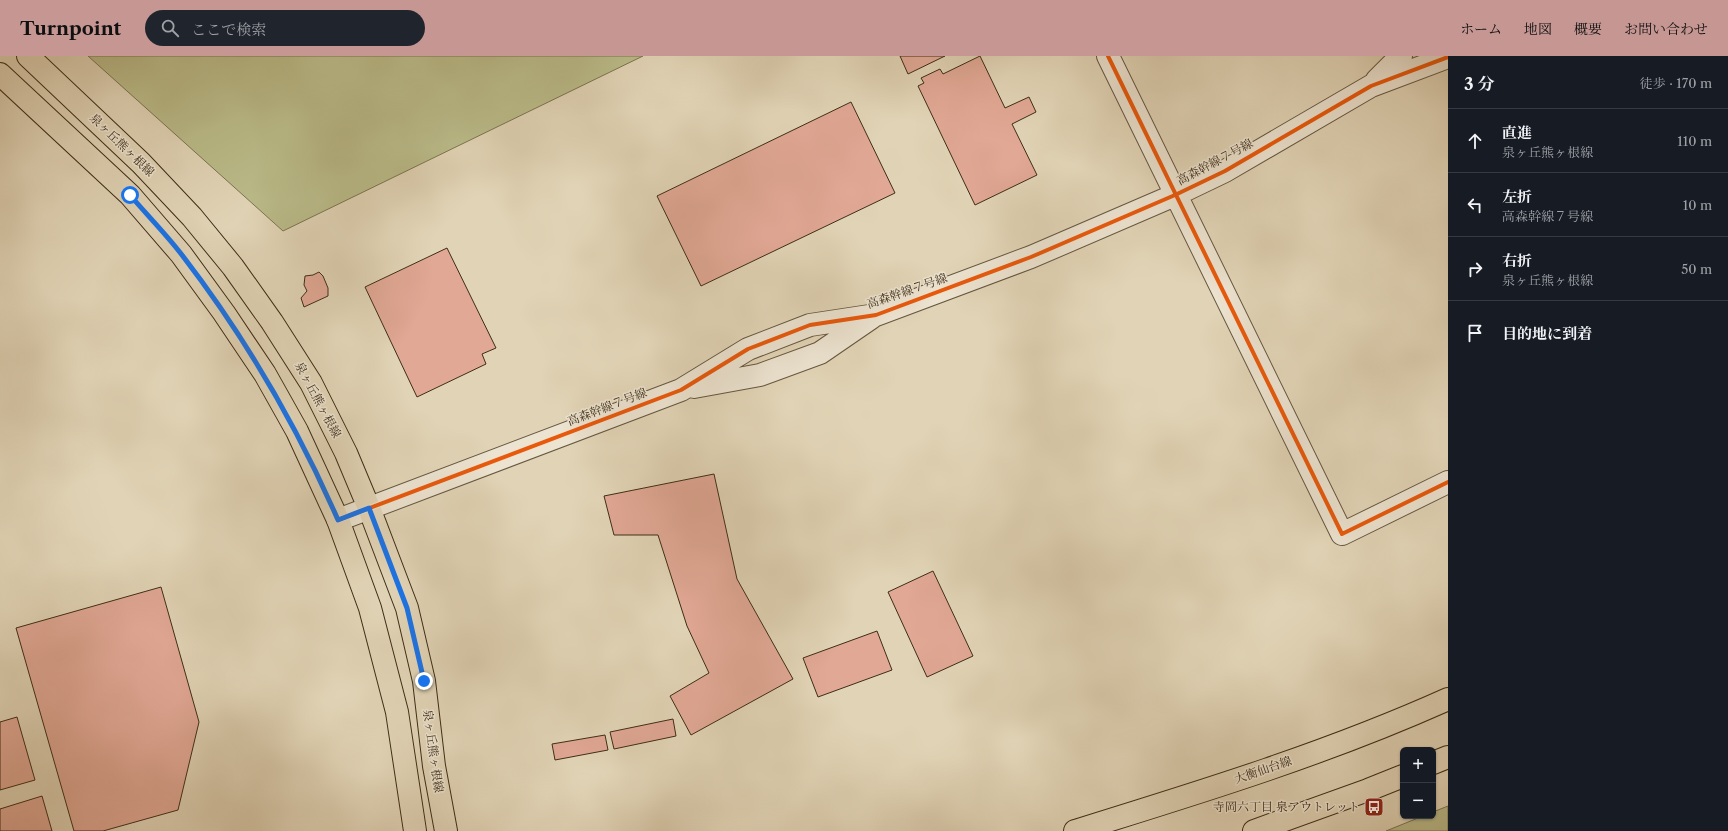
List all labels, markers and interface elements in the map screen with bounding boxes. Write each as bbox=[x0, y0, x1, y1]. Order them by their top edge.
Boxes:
search box bbox=[145, 10, 425, 46]
text: Turnpoint bbox=[20, 17, 121, 40]
icon: search bbox=[159, 17, 181, 39]
text: ここで検索 bbox=[191, 20, 266, 39]
text: ホーム bbox=[1460, 20, 1502, 38]
text: 地図 bbox=[1524, 20, 1552, 38]
text: 概要 bbox=[1574, 20, 1602, 38]
text: お問い合わせ bbox=[1624, 20, 1708, 38]
text: 3 分 bbox=[1464, 74, 1495, 94]
text: 徒歩 · 170 m bbox=[1640, 75, 1712, 91]
street label: 泉ヶ丘熊ヶ根線 bbox=[87, 110, 158, 179]
text: 直進 bbox=[1502, 123, 1532, 142]
icon: ahead bbox=[1464, 130, 1486, 152]
text: 110 m bbox=[1677, 133, 1712, 149]
street label: 高森幹線７号線 bbox=[1174, 135, 1255, 188]
text: 泉ヶ丘熊ヶ根線 bbox=[1502, 144, 1593, 160]
route start bbox=[121, 186, 139, 204]
text: 左折 bbox=[1502, 187, 1532, 206]
icon: left bbox=[1464, 194, 1486, 216]
text: 10 m bbox=[1683, 197, 1712, 213]
text: 高森幹線７号線 bbox=[1502, 208, 1593, 224]
text: 右折 bbox=[1502, 251, 1532, 270]
icon: right bbox=[1464, 258, 1486, 280]
text: 50 m bbox=[1681, 261, 1712, 277]
street label: 高森幹線７号線 bbox=[865, 270, 949, 311]
text: 泉ヶ丘熊ヶ根線 bbox=[1502, 272, 1593, 288]
icon: arrive bbox=[1464, 322, 1486, 344]
text: 目的地に到着 bbox=[1502, 324, 1592, 343]
street label: 泉ヶ丘熊ヶ根線 bbox=[292, 359, 345, 440]
street label: 高森幹線７号線 bbox=[565, 384, 649, 429]
route end bbox=[415, 672, 433, 690]
street label: 泉ヶ丘熊ヶ根線 bbox=[420, 708, 447, 794]
map controls bbox=[1400, 747, 1436, 819]
button: + bbox=[1400, 747, 1436, 783]
street label: 大衡仙台線 bbox=[1232, 753, 1294, 786]
button: − bbox=[1400, 783, 1436, 819]
bus stop icon: 寺岡六丁目 泉アウトレット bbox=[1363, 796, 1385, 818]
place label: 寺岡六丁目 泉アウトレット bbox=[1213, 799, 1360, 814]

